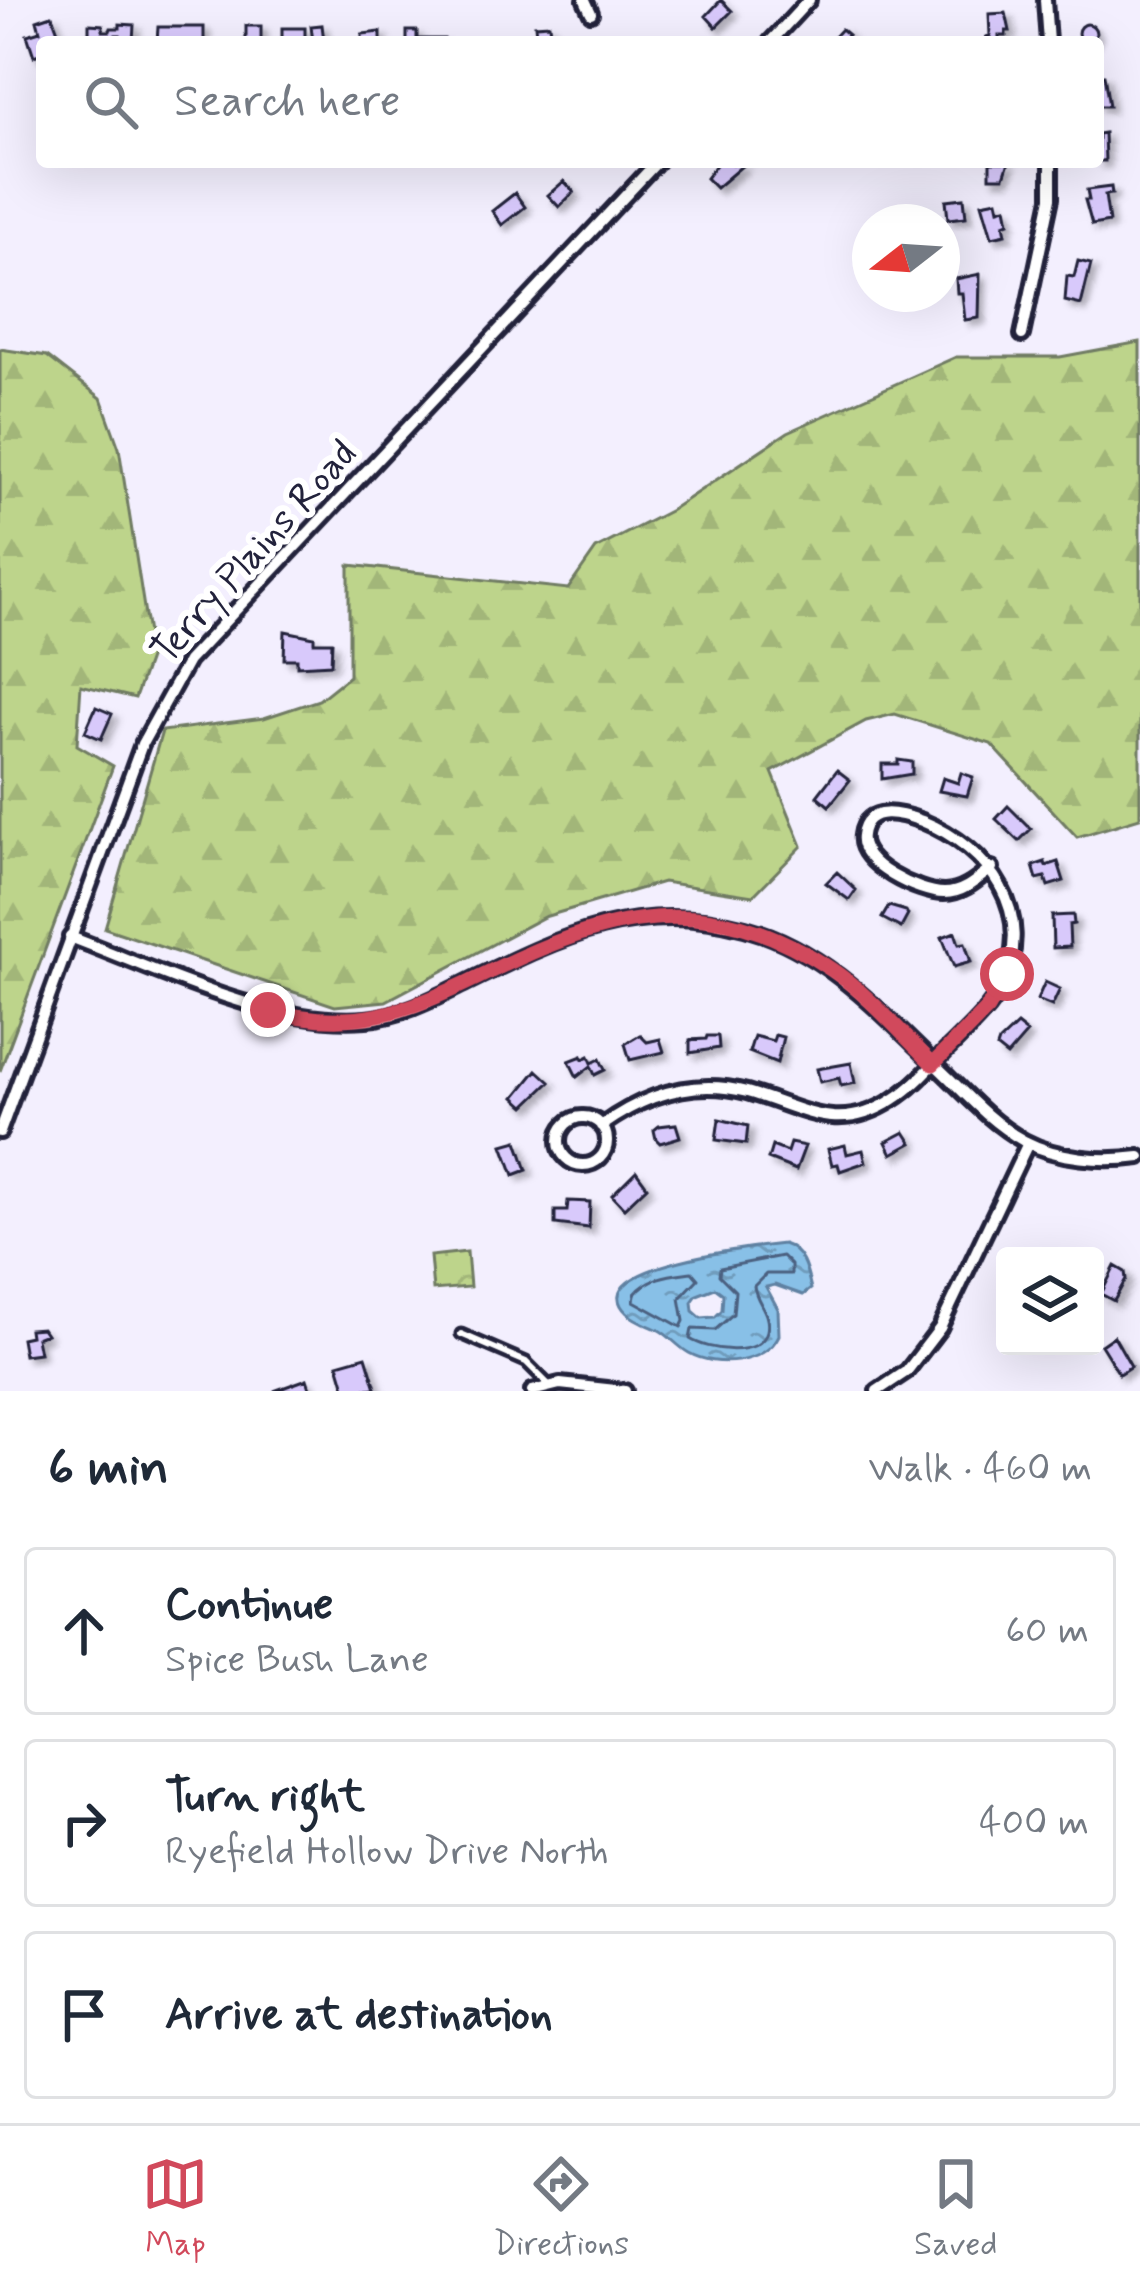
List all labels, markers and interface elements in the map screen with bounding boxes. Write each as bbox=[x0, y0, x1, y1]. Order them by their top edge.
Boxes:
search box bbox=[36, 36, 1104, 168]
icon: search bbox=[78, 69, 144, 135]
text: Search here bbox=[174, 73, 401, 132]
north arrow bbox=[852, 204, 960, 312]
street label: Terry Plains Road bbox=[141, 430, 369, 676]
route start bbox=[980, 947, 1034, 1001]
route end bbox=[241, 983, 295, 1037]
map controls bbox=[996, 1247, 1104, 1355]
button: layers bbox=[996, 1247, 1104, 1355]
text: 6 min bbox=[48, 1436, 169, 1502]
text: Walk · 460 m bbox=[868, 1444, 1092, 1495]
text: Continue bbox=[165, 1576, 333, 1635]
icon: ahead bbox=[51, 1598, 117, 1664]
text: 60 m bbox=[1005, 1606, 1089, 1657]
text: Spice Bush Lane bbox=[165, 1635, 429, 1686]
text: Turn right bbox=[165, 1768, 365, 1827]
icon: right bbox=[51, 1790, 117, 1856]
text: 400 m bbox=[979, 1798, 1089, 1849]
text: Ryefield Hollow Drive North bbox=[165, 1827, 609, 1878]
icon: arrive bbox=[51, 1982, 117, 2048]
text: Arrive at destination bbox=[165, 1986, 553, 2045]
tab: Map bbox=[142, 2151, 208, 2267]
tab: Directions bbox=[493, 2151, 629, 2267]
tab: Saved bbox=[914, 2151, 998, 2267]

